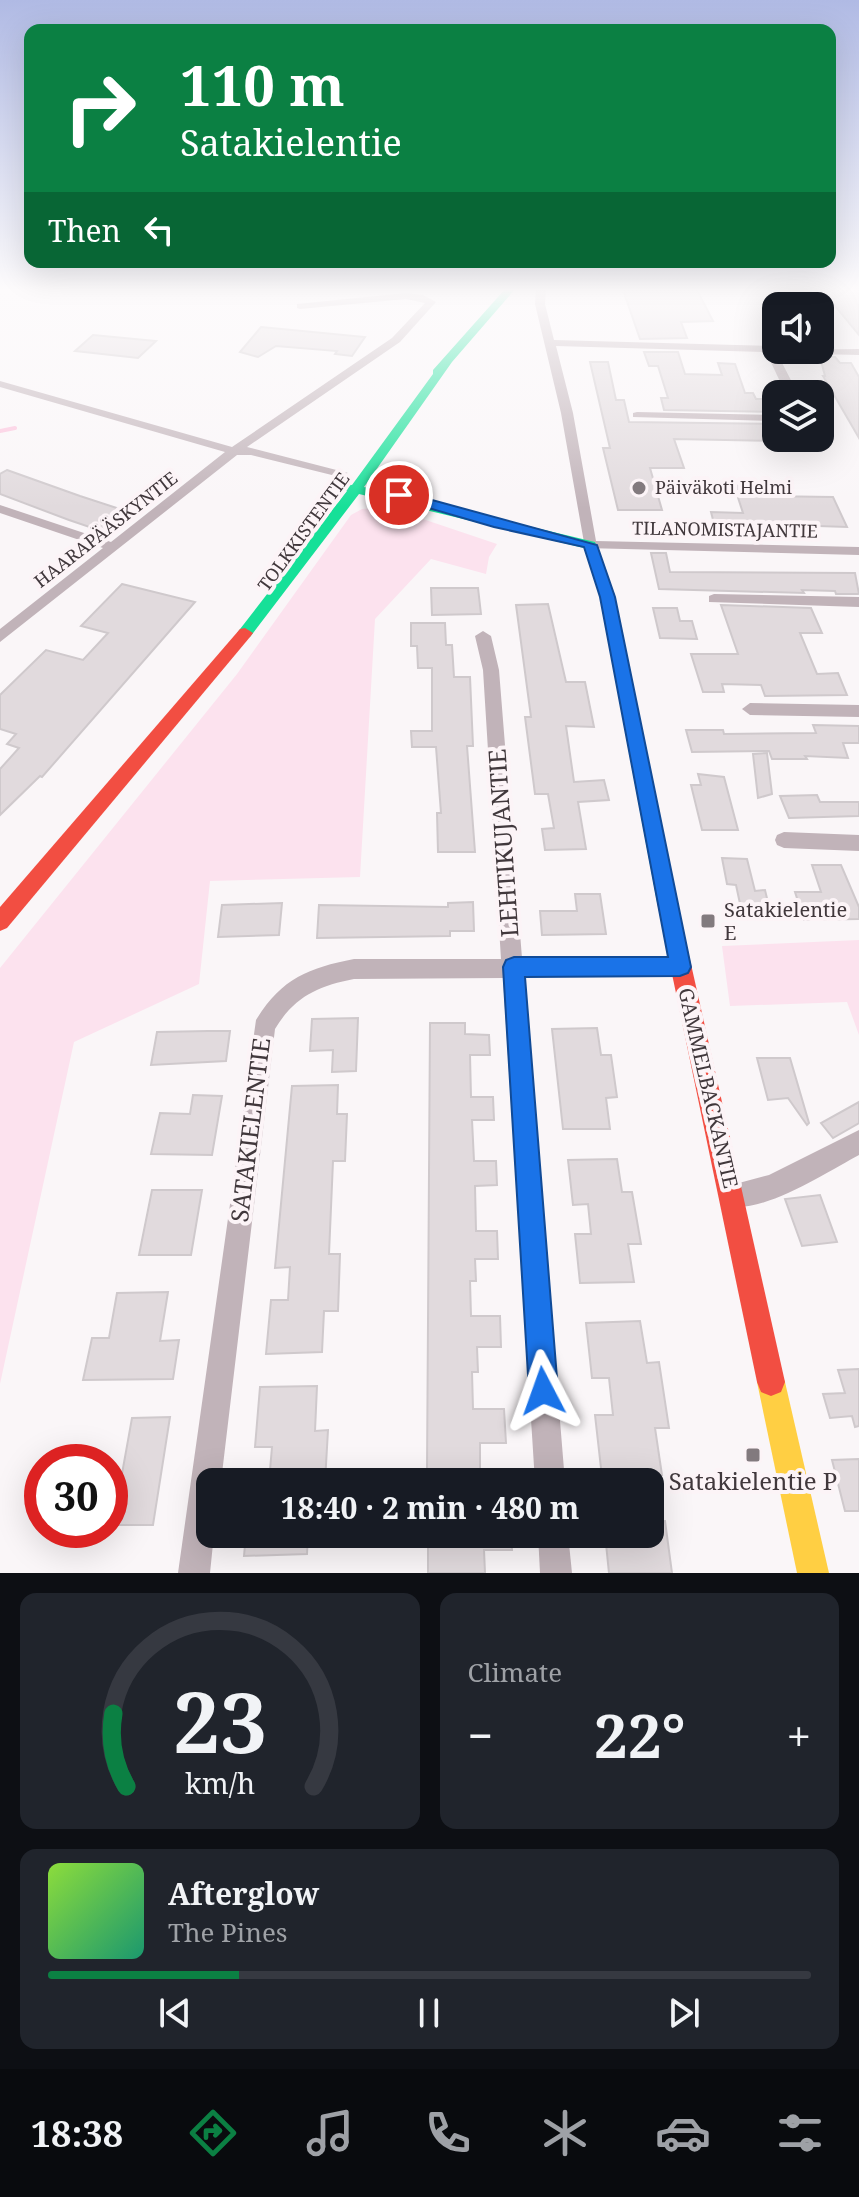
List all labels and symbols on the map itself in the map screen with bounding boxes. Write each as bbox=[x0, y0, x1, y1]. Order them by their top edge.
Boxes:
pin bbox=[365, 461, 433, 529]
street label: HAARAPÄÄSKYNTIE bbox=[29, 466, 182, 593]
street label: TOLKKISTENTIE bbox=[252, 467, 354, 596]
place label: Päiväkoti Helmi bbox=[655, 475, 792, 499]
marker: Päiväkoti Helmi bbox=[630, 479, 648, 497]
street label: TILANOMISTAJANTIE bbox=[632, 515, 818, 543]
street label: LEHTIKUJANTIE bbox=[479, 748, 526, 938]
place label: Satakielentie E bbox=[724, 896, 847, 946]
marker: Satakielentie E bbox=[699, 912, 717, 930]
street label: GAMMELBACKANTIE bbox=[672, 985, 745, 1191]
street label: SATAKIELENTIE bbox=[222, 1036, 277, 1224]
position arrow bbox=[501, 1349, 585, 1433]
speed limit sign: 30 bbox=[24, 1444, 128, 1548]
marker: Satakielentie P bbox=[744, 1446, 762, 1464]
place label: Satakielentie P bbox=[669, 1464, 837, 1497]

